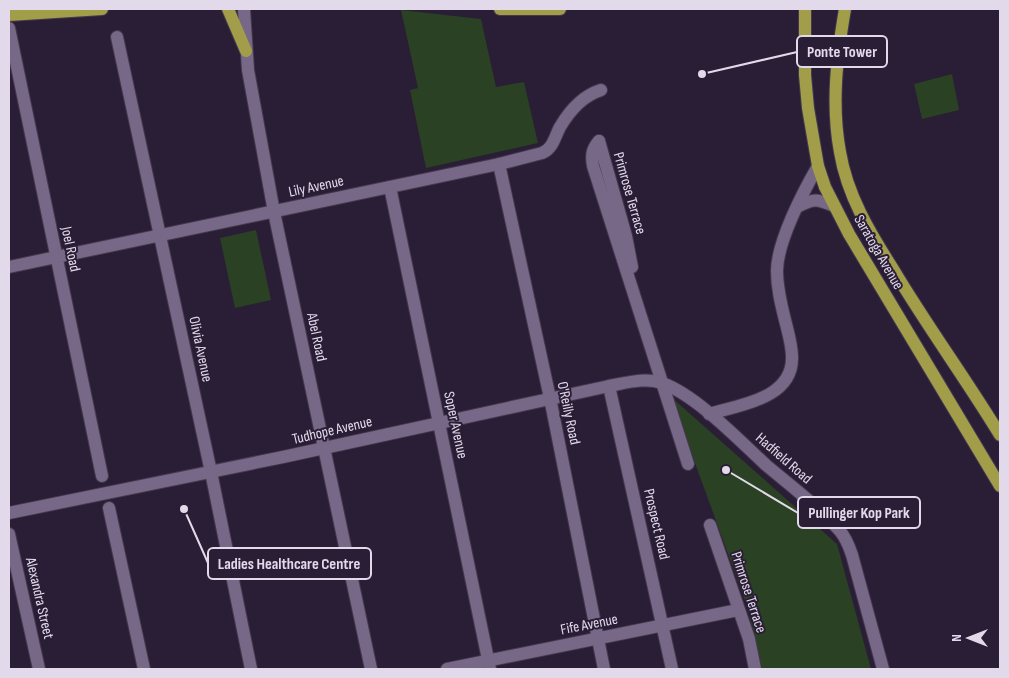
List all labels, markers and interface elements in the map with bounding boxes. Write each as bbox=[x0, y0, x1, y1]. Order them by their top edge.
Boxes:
callout: Ponte Tower bbox=[797, 36, 887, 67]
text: Ponte Tower bbox=[807, 43, 877, 62]
street label: Primrose Terrace bbox=[609, 150, 650, 236]
street label: Lily Avenue bbox=[287, 171, 345, 202]
street label: Saratoga Avenue bbox=[850, 211, 908, 293]
street label: Joel Road bbox=[56, 224, 85, 273]
street label: Abel Road bbox=[302, 310, 331, 363]
street label: Olivia Avenue bbox=[184, 314, 217, 384]
street label: O'Reilly Road bbox=[553, 380, 584, 446]
street label: Soper Avenue bbox=[439, 390, 472, 460]
street label: Tudhope Avenue bbox=[290, 412, 374, 449]
street label: Hadfield Road bbox=[752, 429, 816, 488]
street label: Prospect Road bbox=[639, 487, 674, 561]
callout: Pullinger Kop Park bbox=[798, 497, 920, 528]
text: Pullinger Kop Park bbox=[808, 504, 910, 523]
callout: Ladies Healthcare Centre bbox=[208, 548, 371, 579]
street label: Primrose Terrace bbox=[726, 549, 771, 635]
street label: Alexandra Street bbox=[21, 555, 58, 641]
text: Ladies Healthcare Centre bbox=[218, 555, 360, 574]
street label: Fife Avenue bbox=[559, 610, 619, 639]
north arrow bbox=[944, 613, 994, 663]
text: N bbox=[948, 634, 965, 642]

